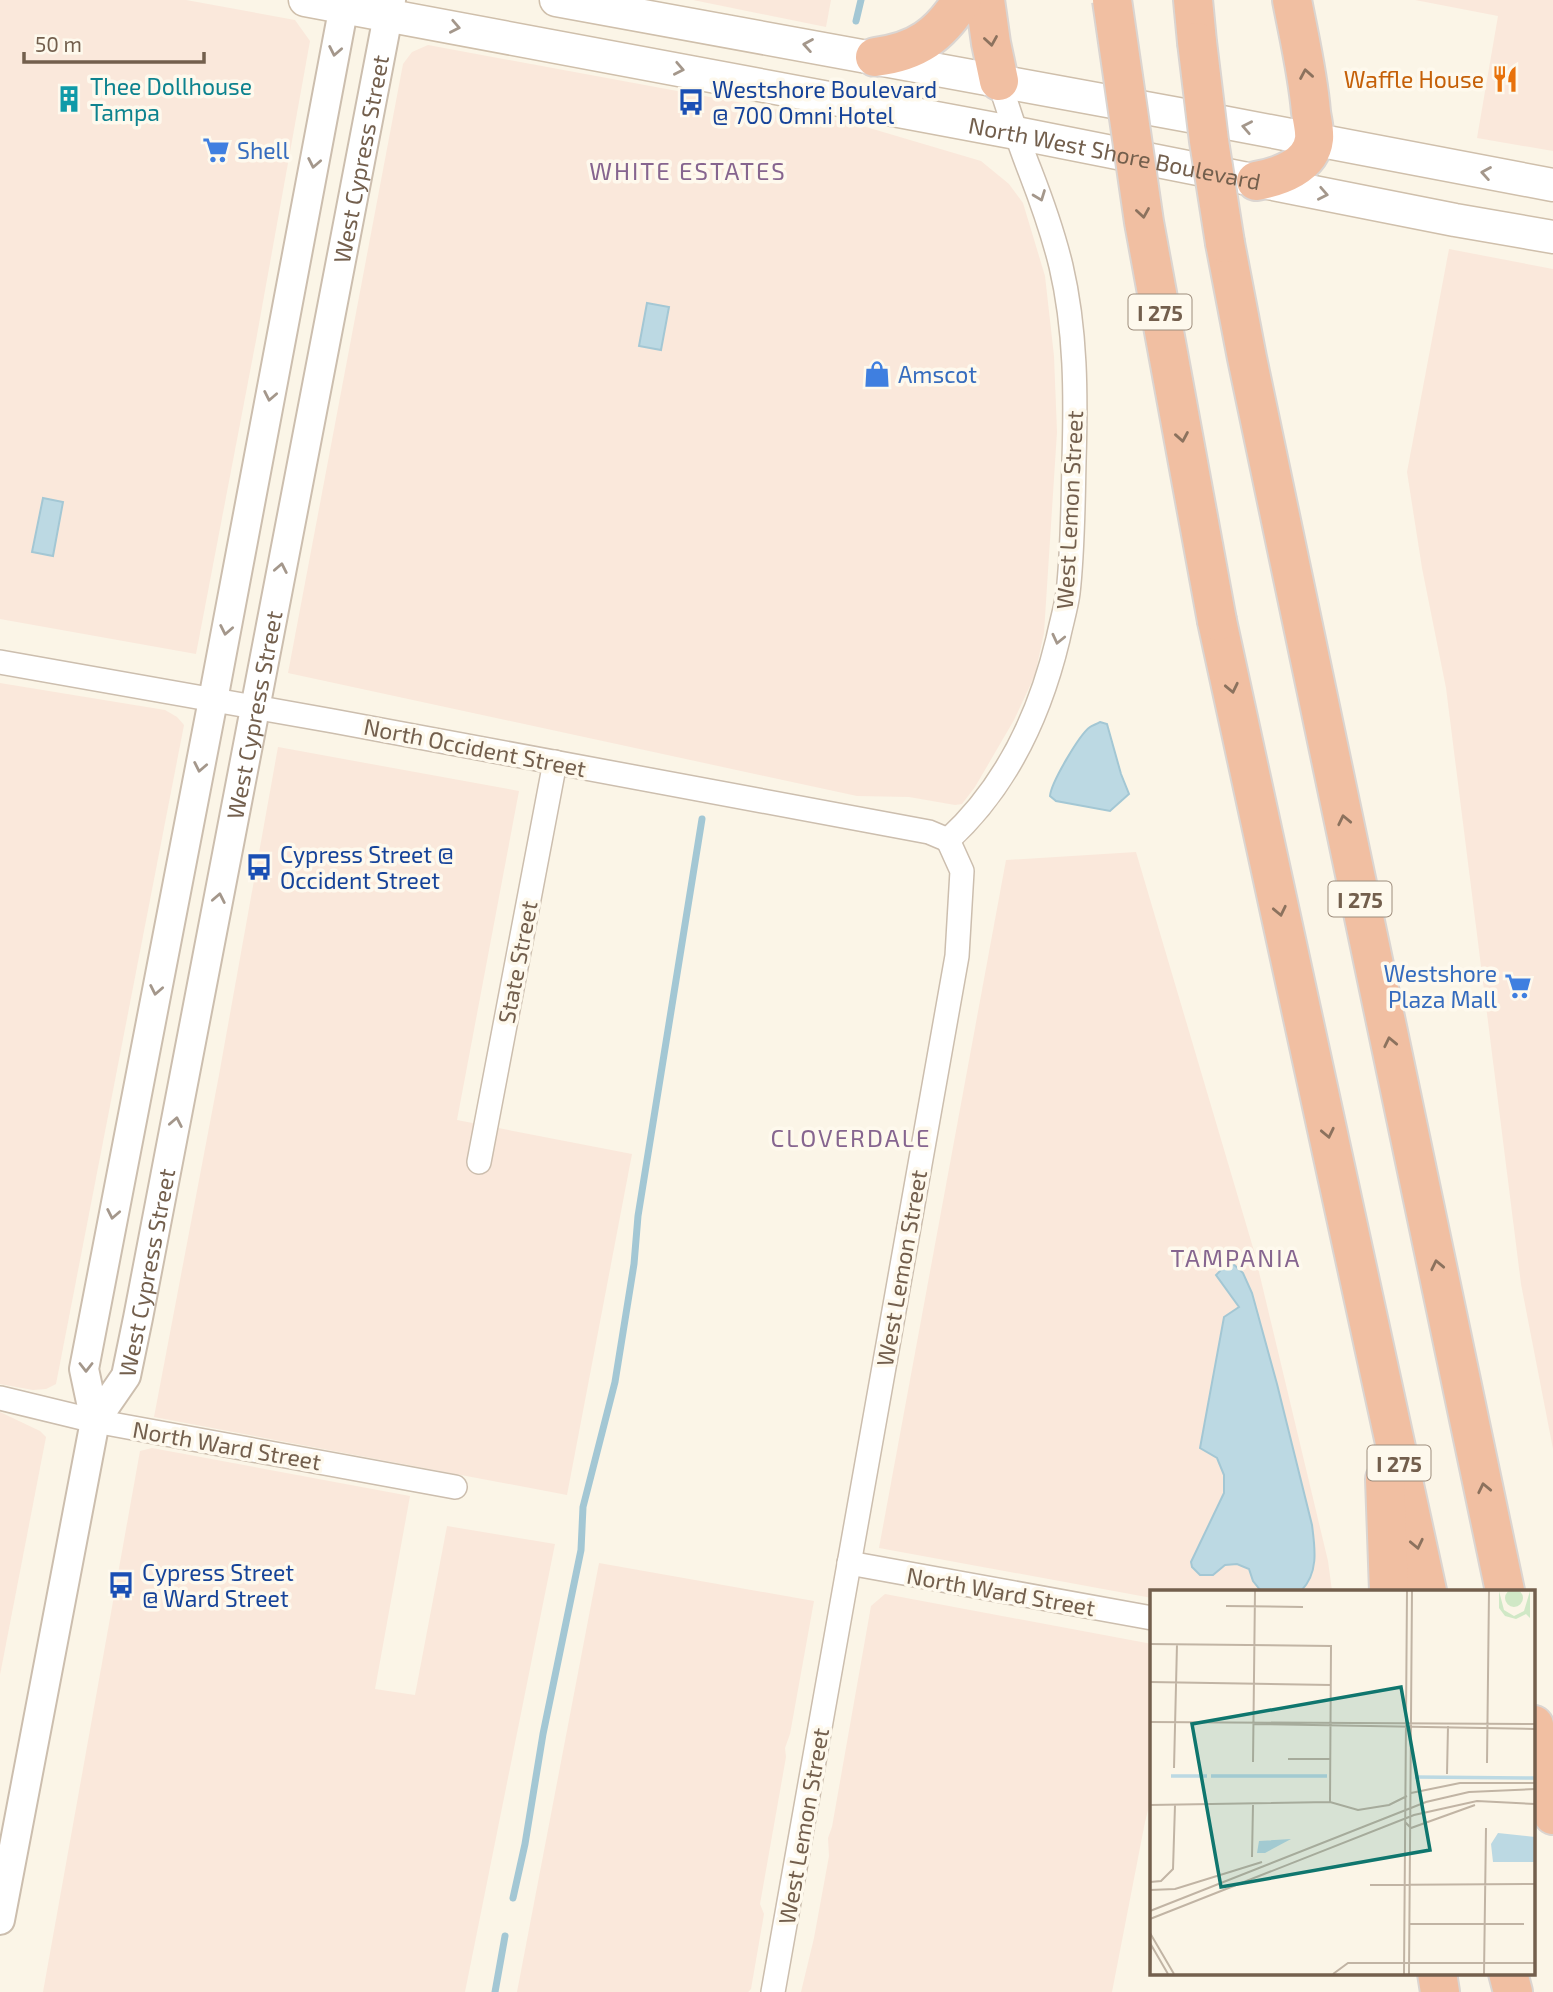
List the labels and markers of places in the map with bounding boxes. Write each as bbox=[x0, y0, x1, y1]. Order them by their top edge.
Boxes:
restaurant icon: Waffle House bbox=[1490, 64, 1520, 94]
place label: Waffle House bbox=[1344, 65, 1484, 93]
place label: Thee Dollhouse Tampa bbox=[90, 72, 252, 126]
place label: Westshore Boulevard @ 700 Omni Hotel bbox=[712, 75, 937, 129]
building icon: Thee Dollhouse Tampa bbox=[54, 84, 84, 114]
bus stop icon: Westshore Boulevard @ 700 Omni Hotel bbox=[676, 87, 706, 117]
supermarket icon: Shell bbox=[201, 135, 231, 165]
place label: Shell bbox=[237, 136, 289, 164]
shop icon: Amscot bbox=[862, 359, 892, 389]
place label: Amscot bbox=[898, 360, 977, 388]
place label: Cypress Street @ Occident Street bbox=[280, 840, 454, 894]
bus stop icon: Cypress Street @ Occident Street bbox=[244, 852, 274, 882]
place label: Westshore Plaza Mall bbox=[1383, 959, 1497, 1013]
supermarket icon: Westshore Plaza Mall bbox=[1503, 971, 1533, 1001]
place label: Cypress Street @ Ward Street bbox=[142, 1558, 294, 1612]
bus stop icon: Cypress Street @ Ward Street bbox=[106, 1570, 136, 1600]

